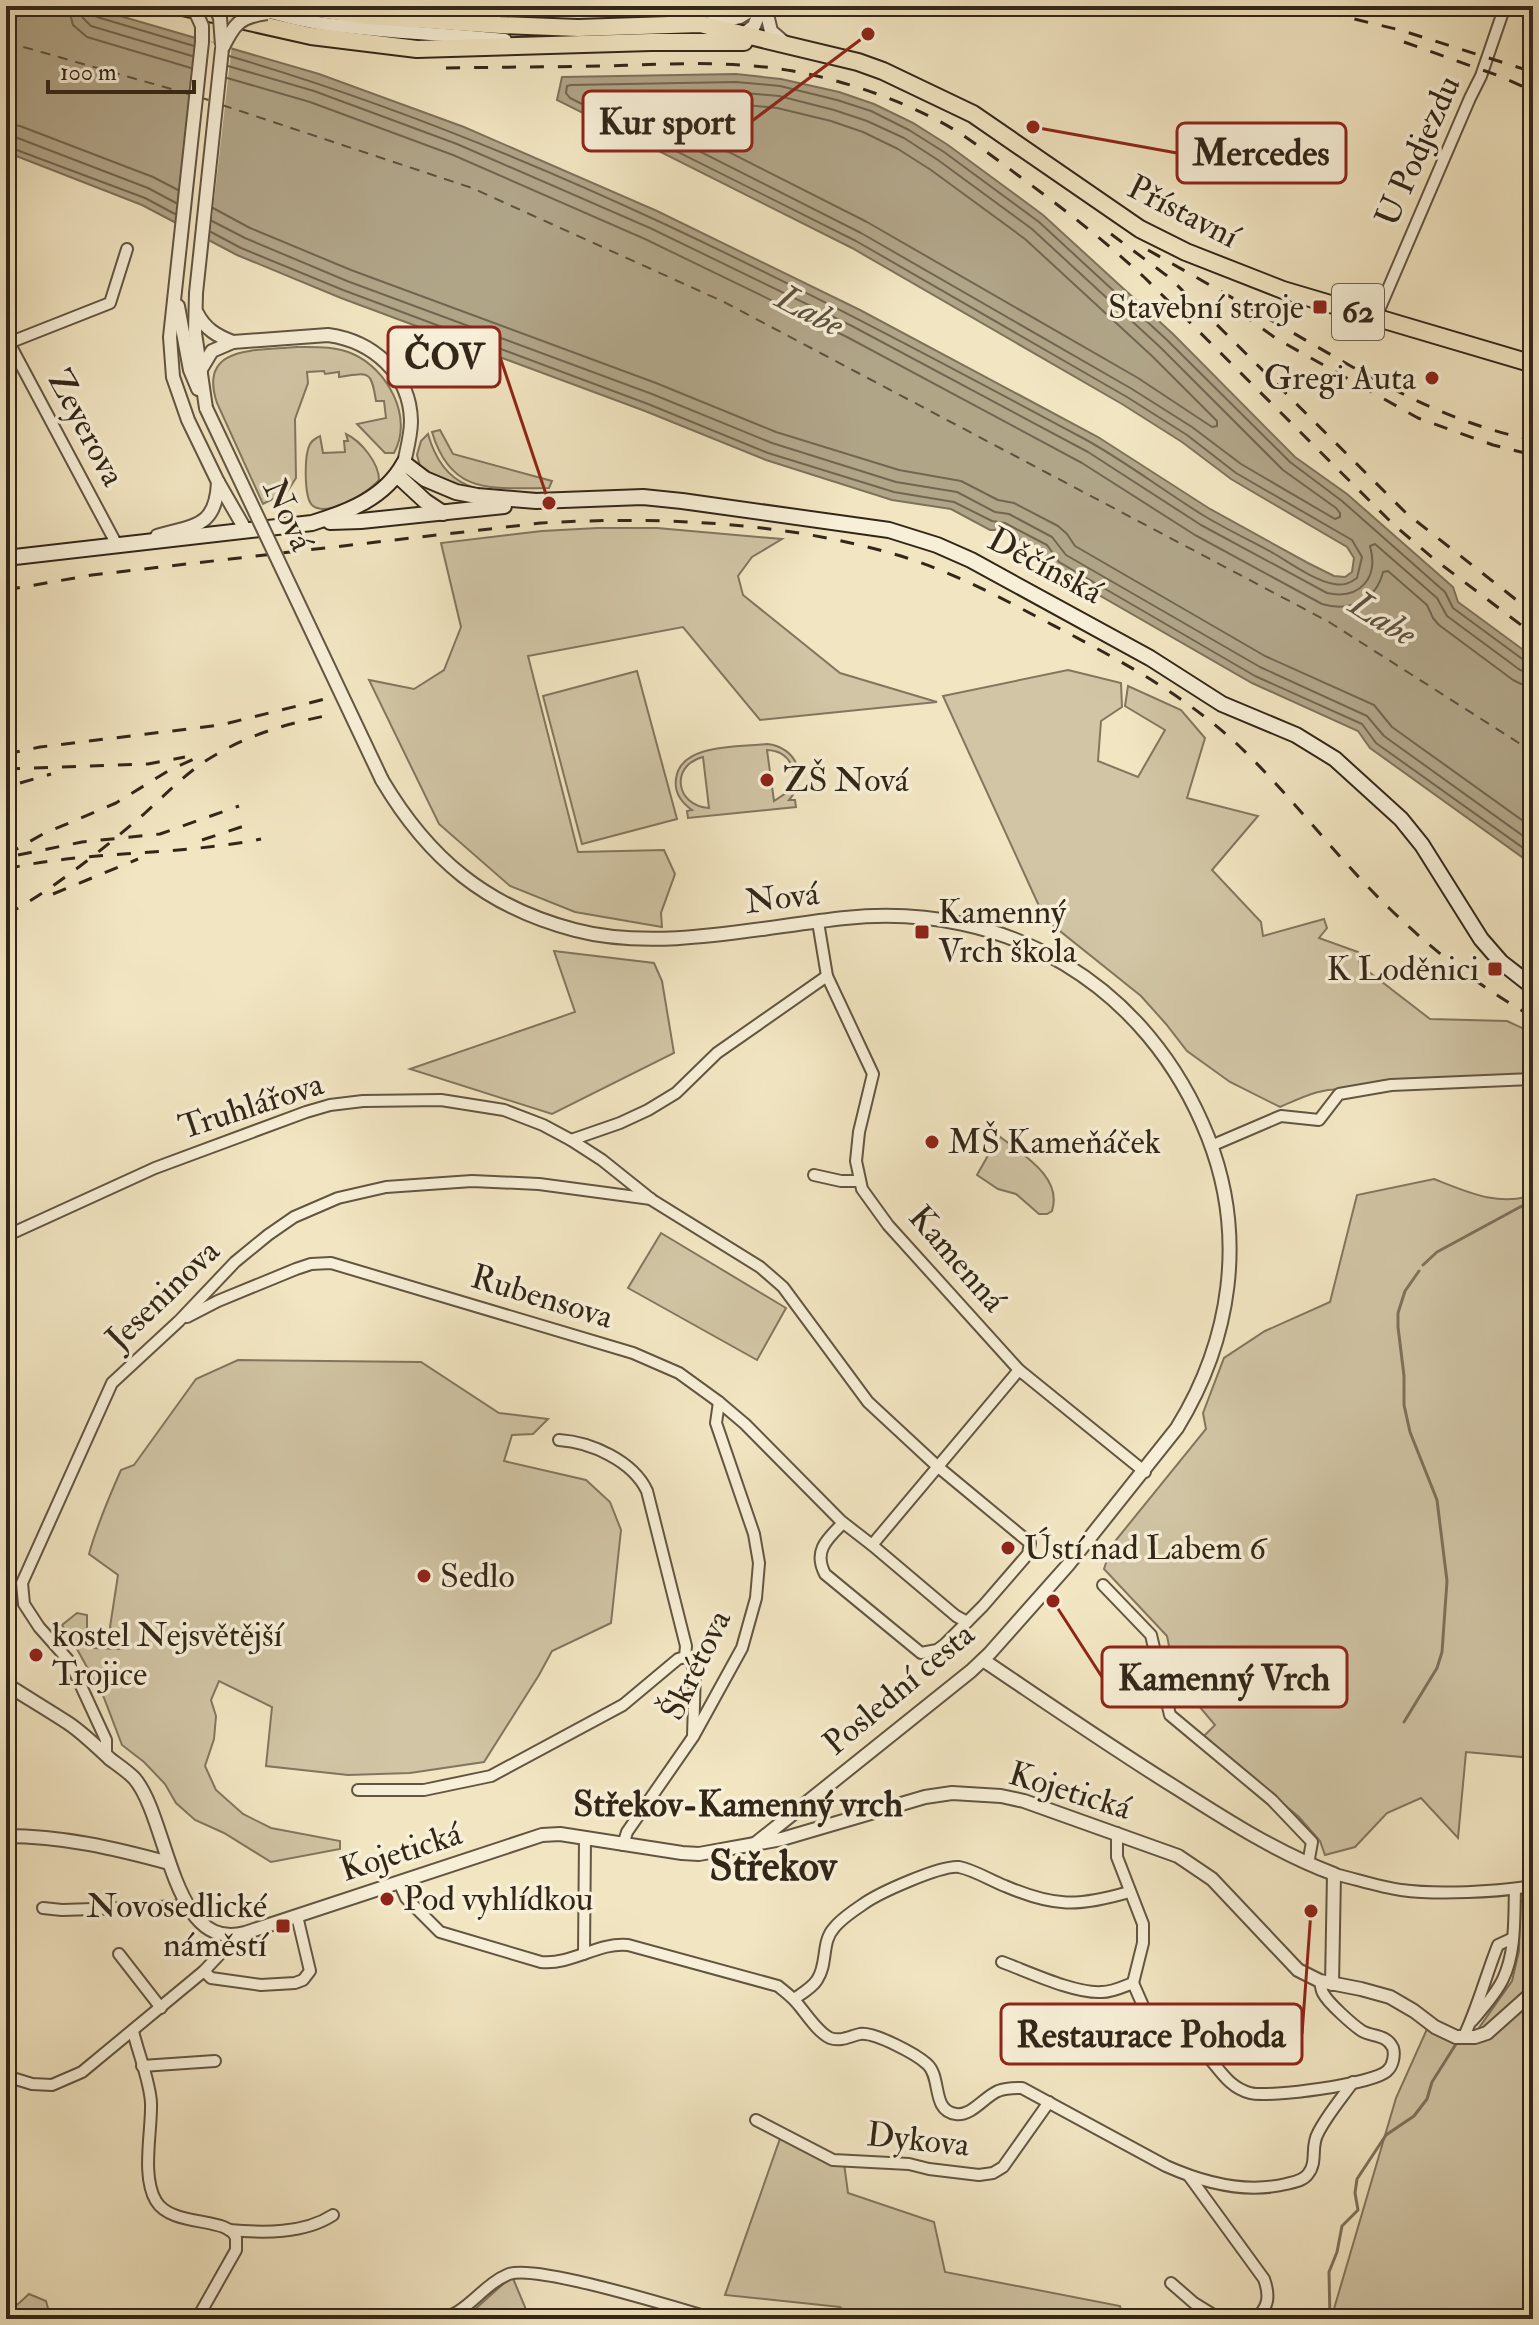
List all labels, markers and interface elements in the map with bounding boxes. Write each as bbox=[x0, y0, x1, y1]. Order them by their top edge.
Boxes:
scale bar bbox=[48, 44, 194, 94]
text: 100 m bbox=[60, 57, 117, 88]
street label: U Podjezdu bbox=[1366, 69, 1470, 233]
callout: Kur sport bbox=[583, 91, 752, 151]
text: Kur sport bbox=[598, 100, 736, 145]
callout: Mercedes bbox=[1177, 123, 1346, 183]
text: Mercedes bbox=[1191, 131, 1330, 176]
street label: Přístavní bbox=[1120, 166, 1247, 259]
water label: Labe bbox=[767, 274, 853, 348]
road number: 62 bbox=[1332, 284, 1384, 340]
place label: Stavební stroje bbox=[1108, 286, 1304, 329]
marker: Stavební stroje bbox=[1311, 298, 1329, 316]
callout: ČOV bbox=[388, 327, 500, 387]
text: ČOV bbox=[404, 333, 487, 380]
place label: Gregi Auta bbox=[1264, 357, 1417, 400]
street label: Zeyerova bbox=[37, 362, 135, 495]
marker: Gregi Auta bbox=[1423, 369, 1441, 387]
street label: Nová bbox=[253, 472, 324, 559]
street label: Děčínská bbox=[980, 518, 1111, 615]
water label: Labe bbox=[1340, 580, 1426, 657]
place label: ZŠ Nová bbox=[783, 758, 910, 802]
marker: ZŠ Nová bbox=[758, 771, 776, 789]
street label: Nová bbox=[743, 872, 822, 924]
place label: Kamenný Vrch škola bbox=[938, 891, 1078, 973]
marker: Kamenný Vrch škola bbox=[913, 923, 931, 941]
place label: K Loděnici bbox=[1327, 948, 1479, 991]
marker: K Loděnici bbox=[1486, 960, 1504, 978]
street label: Truhlářova bbox=[173, 1062, 330, 1150]
place label: MŠ Kameňáček bbox=[948, 1120, 1161, 1164]
marker: MŠ Kameňáček bbox=[923, 1133, 941, 1151]
street label: Kamenná bbox=[899, 1197, 1016, 1322]
street label: Jeseninova bbox=[96, 1230, 230, 1360]
street label: Rubensova bbox=[466, 1255, 619, 1339]
place label: Ústí nad Labem 6 bbox=[1024, 1526, 1268, 1570]
marker: Ústí nad Labem 6 bbox=[999, 1539, 1017, 1557]
place label: Sedlo bbox=[440, 1555, 515, 1598]
marker: Sedlo bbox=[415, 1567, 433, 1585]
street label: Škrétova bbox=[650, 1601, 742, 1727]
street label: Poslední cesta bbox=[814, 1613, 984, 1765]
place label: kostel Nejsvětější Trojice bbox=[52, 1614, 285, 1696]
marker: kostel Nejsvětější Trojice bbox=[27, 1646, 45, 1664]
callout: Kamenný Vrch bbox=[1102, 1647, 1347, 1707]
text: Kamenný Vrch bbox=[1118, 1656, 1330, 1702]
street label: Kojetická bbox=[1004, 1752, 1137, 1830]
district label: Střekov-Kamenný vrch bbox=[573, 1782, 903, 1828]
street label: Kojetická bbox=[335, 1812, 468, 1892]
district label: Střekov bbox=[709, 1841, 839, 1893]
place label: Pod vyhlídkou bbox=[403, 1878, 593, 1921]
place label: Novosedlické náměstí bbox=[87, 1885, 269, 1967]
marker: Pod vyhlídkou bbox=[378, 1890, 396, 1908]
marker: Novosedlické náměstí bbox=[274, 1917, 292, 1935]
callout: Restaurace Pohoda bbox=[1001, 2004, 1302, 2064]
text: Restaurace Pohoda bbox=[1016, 2013, 1287, 2058]
street label: Dykova bbox=[865, 2113, 972, 2167]

